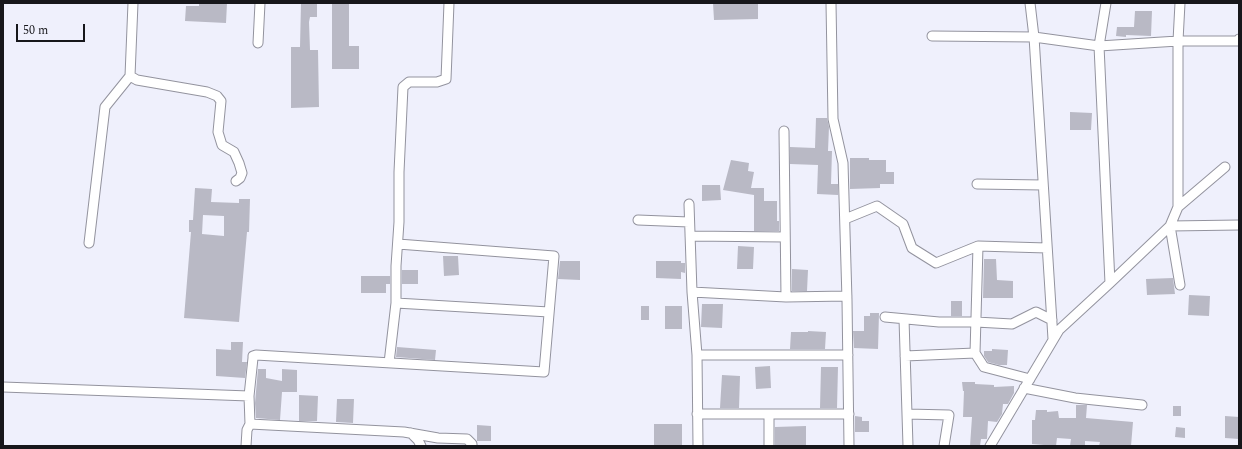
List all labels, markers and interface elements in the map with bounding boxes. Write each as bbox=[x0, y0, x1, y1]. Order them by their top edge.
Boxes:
scale bar bbox=[18, 16, 87, 42]
text: 50 m bbox=[23, 21, 48, 40]

